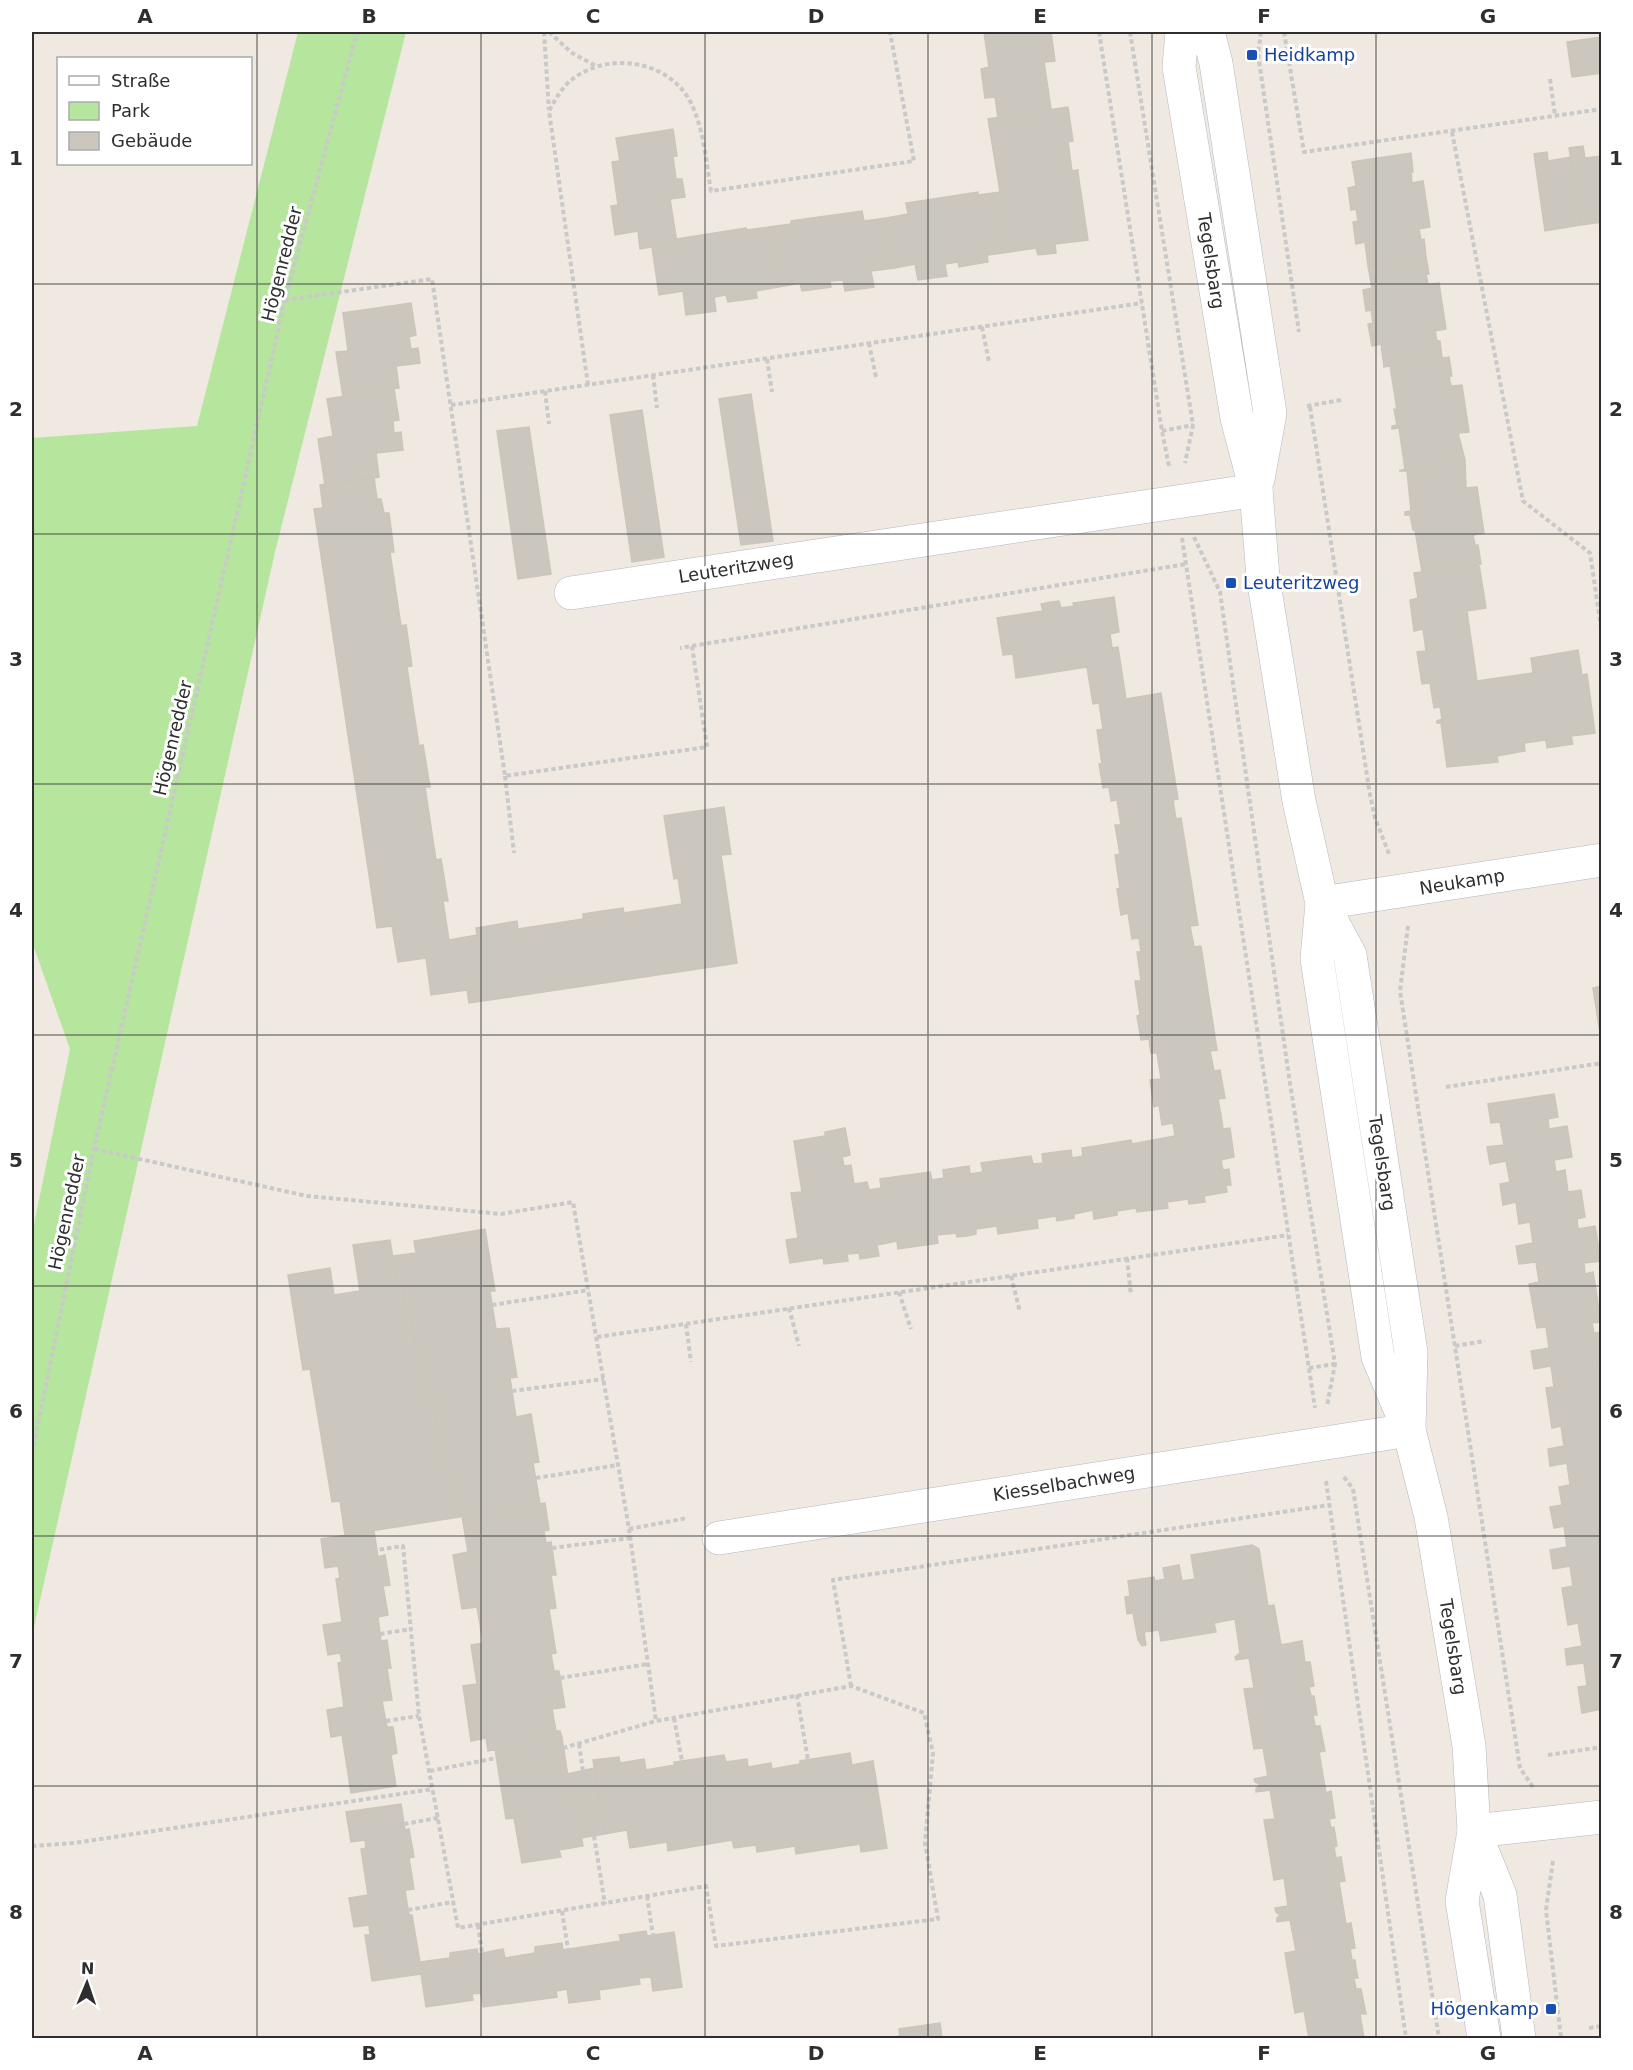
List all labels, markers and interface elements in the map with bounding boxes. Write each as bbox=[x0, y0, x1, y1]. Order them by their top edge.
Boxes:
text: A bbox=[137, 4, 153, 28]
text: B bbox=[361, 4, 377, 28]
text: C bbox=[586, 4, 600, 28]
text: D bbox=[808, 4, 824, 28]
text: E bbox=[1033, 4, 1047, 28]
text: F bbox=[1257, 4, 1271, 28]
text: G bbox=[1480, 4, 1496, 28]
place label: Heidkamp bbox=[1264, 44, 1355, 65]
marker: Heidkamp bbox=[1245, 48, 1259, 62]
legend bbox=[57, 57, 252, 165]
text: Straße bbox=[111, 70, 170, 91]
text: Park bbox=[111, 100, 150, 121]
text: Gebäude bbox=[111, 130, 192, 151]
text: 1 bbox=[9, 146, 23, 170]
text: 1 bbox=[1609, 146, 1623, 170]
street label: Högenredder bbox=[257, 204, 306, 324]
street label: Tegelsbarg bbox=[1193, 210, 1229, 310]
text: 2 bbox=[9, 397, 23, 421]
text: 2 bbox=[1609, 397, 1623, 421]
street label: Leuteritzweg bbox=[677, 548, 795, 587]
place label: Leuteritzweg bbox=[1243, 572, 1359, 593]
marker: Leuteritzweg bbox=[1224, 576, 1238, 590]
text: 3 bbox=[9, 647, 23, 671]
text: 3 bbox=[1609, 647, 1623, 671]
street label: Högenredder bbox=[149, 678, 196, 798]
street label: Neukamp bbox=[1418, 864, 1506, 899]
text: 4 bbox=[9, 898, 23, 922]
text: 4 bbox=[1609, 898, 1623, 922]
street label: Tegelsbarg bbox=[1364, 1112, 1400, 1212]
text: 5 bbox=[9, 1148, 23, 1172]
text: 5 bbox=[1609, 1148, 1623, 1172]
street label: Högenredder bbox=[44, 1151, 89, 1272]
text: 6 bbox=[9, 1399, 23, 1423]
text: 6 bbox=[1609, 1399, 1623, 1423]
street label: Kiesselbachweg bbox=[991, 1462, 1137, 1505]
street label: Tegelsbarg bbox=[1435, 1596, 1471, 1696]
text: 7 bbox=[9, 1649, 23, 1673]
text: 7 bbox=[1609, 1649, 1623, 1673]
text: 8 bbox=[9, 1900, 23, 1924]
text: 8 bbox=[1609, 1900, 1623, 1924]
north arrow bbox=[57, 1953, 117, 2013]
text: N bbox=[80, 1959, 95, 1978]
place label: Högenkamp bbox=[1430, 1998, 1539, 2019]
marker: Högenkamp bbox=[1544, 2002, 1558, 2016]
text: A bbox=[137, 2041, 153, 2065]
text: B bbox=[361, 2041, 377, 2065]
text: C bbox=[586, 2041, 600, 2065]
text: D bbox=[808, 2041, 824, 2065]
text: E bbox=[1033, 2041, 1047, 2065]
text: F bbox=[1257, 2041, 1271, 2065]
text: G bbox=[1480, 2041, 1496, 2065]

